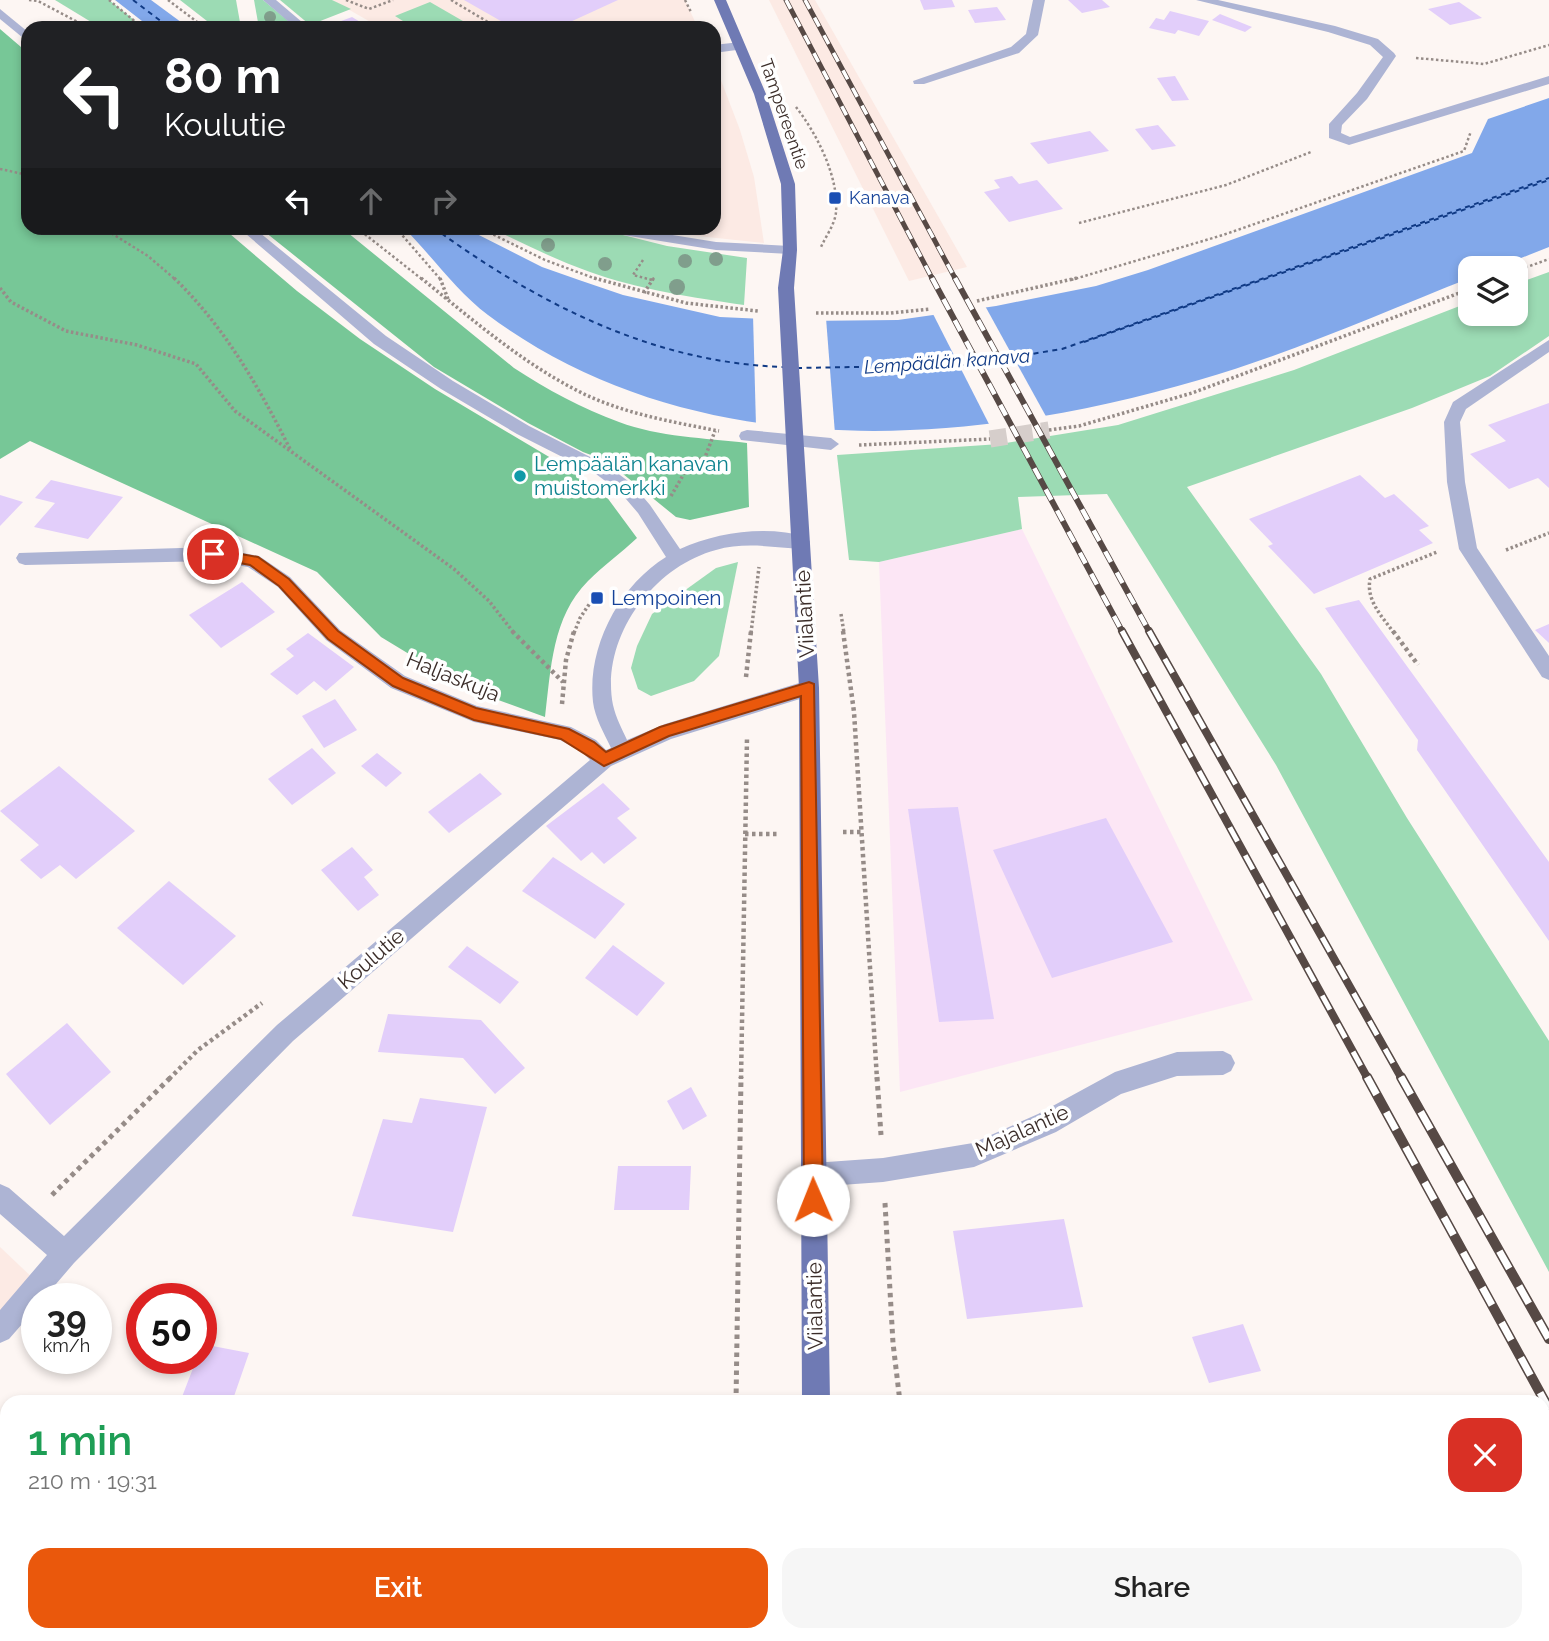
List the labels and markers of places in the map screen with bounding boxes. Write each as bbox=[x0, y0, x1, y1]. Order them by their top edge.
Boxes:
place label: Kanava bbox=[849, 187, 910, 208]
marker: Kanava bbox=[827, 190, 843, 206]
place label: Lempäälän kanavan muistomerkki bbox=[534, 451, 729, 500]
marker: Lempäälän kanavan muistomerkki bbox=[512, 468, 528, 484]
pin bbox=[183, 524, 243, 584]
place label: Lempoinen bbox=[611, 585, 721, 610]
marker: Lempoinen bbox=[589, 590, 605, 606]

